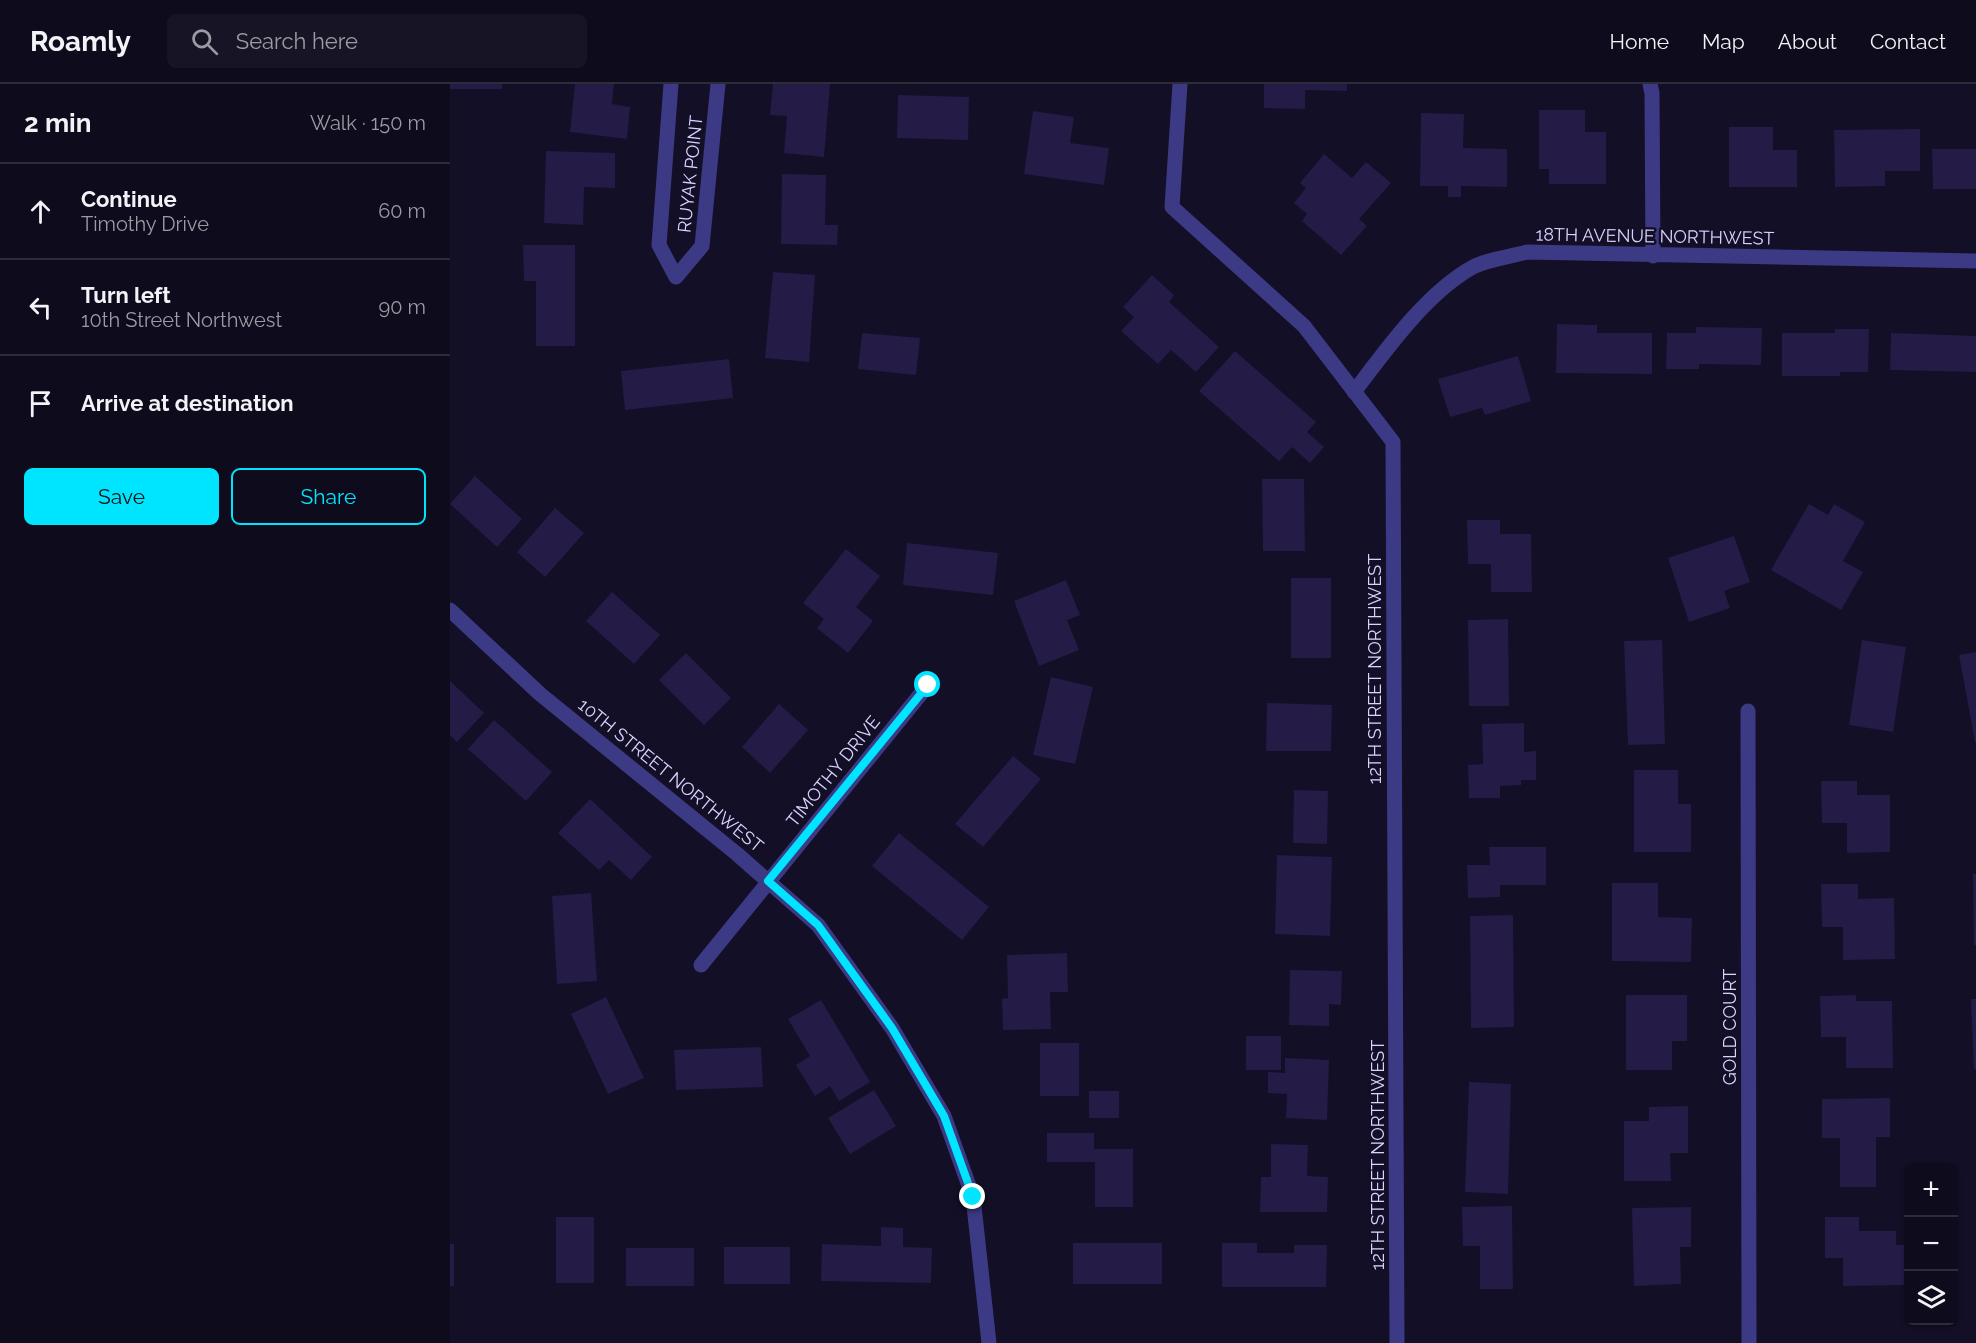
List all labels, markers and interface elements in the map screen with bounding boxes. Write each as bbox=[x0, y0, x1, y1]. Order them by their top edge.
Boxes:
search box bbox=[167, 14, 587, 68]
text: Roamly bbox=[30, 25, 131, 58]
icon: search bbox=[188, 25, 221, 58]
text: Search here bbox=[236, 28, 358, 54]
text: Home bbox=[1610, 29, 1669, 54]
text: Map bbox=[1702, 29, 1745, 54]
text: About bbox=[1778, 29, 1837, 54]
text: Contact bbox=[1870, 29, 1946, 54]
text: 2 min bbox=[24, 108, 91, 138]
text: Walk · 150 m bbox=[310, 111, 426, 135]
street label: RUYAK POINT bbox=[673, 114, 707, 234]
text: Continue bbox=[81, 186, 177, 212]
icon: ahead bbox=[24, 195, 57, 228]
text: 60 m bbox=[378, 199, 426, 223]
text: Timothy Drive bbox=[81, 212, 209, 236]
street label: 18TH AVENUE NORTHWEST bbox=[1535, 223, 1775, 249]
text: Turn left bbox=[81, 282, 171, 308]
icon: left bbox=[24, 291, 57, 324]
text: 90 m bbox=[379, 295, 426, 319]
text: 10th Street Northwest bbox=[81, 308, 282, 332]
icon: arrive bbox=[24, 387, 57, 420]
text: Arrive at destination bbox=[81, 390, 294, 416]
button: Save bbox=[24, 468, 219, 525]
button: Share bbox=[231, 468, 426, 525]
street label: 12TH STREET NORTHWEST bbox=[1364, 554, 1385, 784]
route start bbox=[914, 671, 940, 697]
street label: 10TH STREET NORTHWEST bbox=[574, 694, 768, 856]
street label: TIMOTHY DRIVE bbox=[782, 711, 884, 831]
street label: GOLD COURT bbox=[1719, 969, 1740, 1085]
street label: 12TH STREET NORTHWEST bbox=[1367, 1040, 1388, 1270]
map controls bbox=[1904, 1163, 1958, 1325]
button: + bbox=[1904, 1163, 1958, 1217]
route end bbox=[959, 1183, 985, 1209]
button: − bbox=[1904, 1217, 1958, 1271]
button: layers bbox=[1904, 1271, 1958, 1325]

